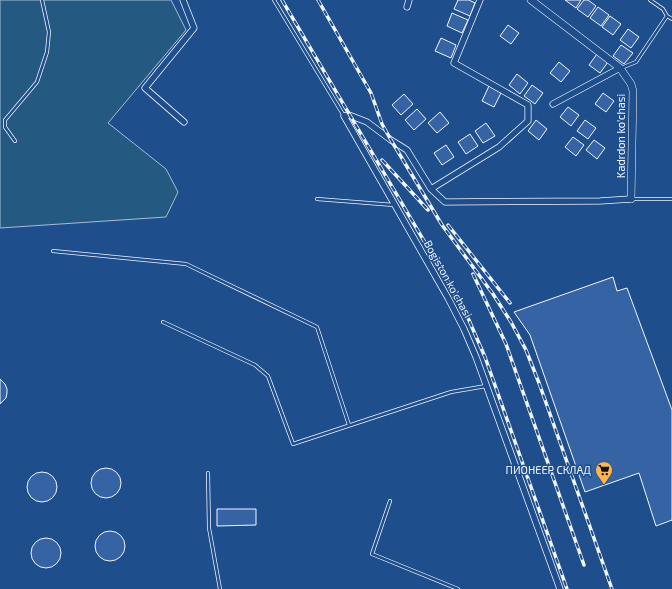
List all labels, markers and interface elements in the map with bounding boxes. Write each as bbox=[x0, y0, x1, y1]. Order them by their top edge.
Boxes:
street label: Kadrdon ko'chasi bbox=[614, 94, 627, 178]
street label: Bogiston ko'chasi bbox=[422, 238, 475, 320]
supermarket icon: ПИОНЕЕР СКЛАД bbox=[594, 460, 614, 485]
place label: ПИОНЕЕР СКЛАД bbox=[506, 463, 591, 476]

